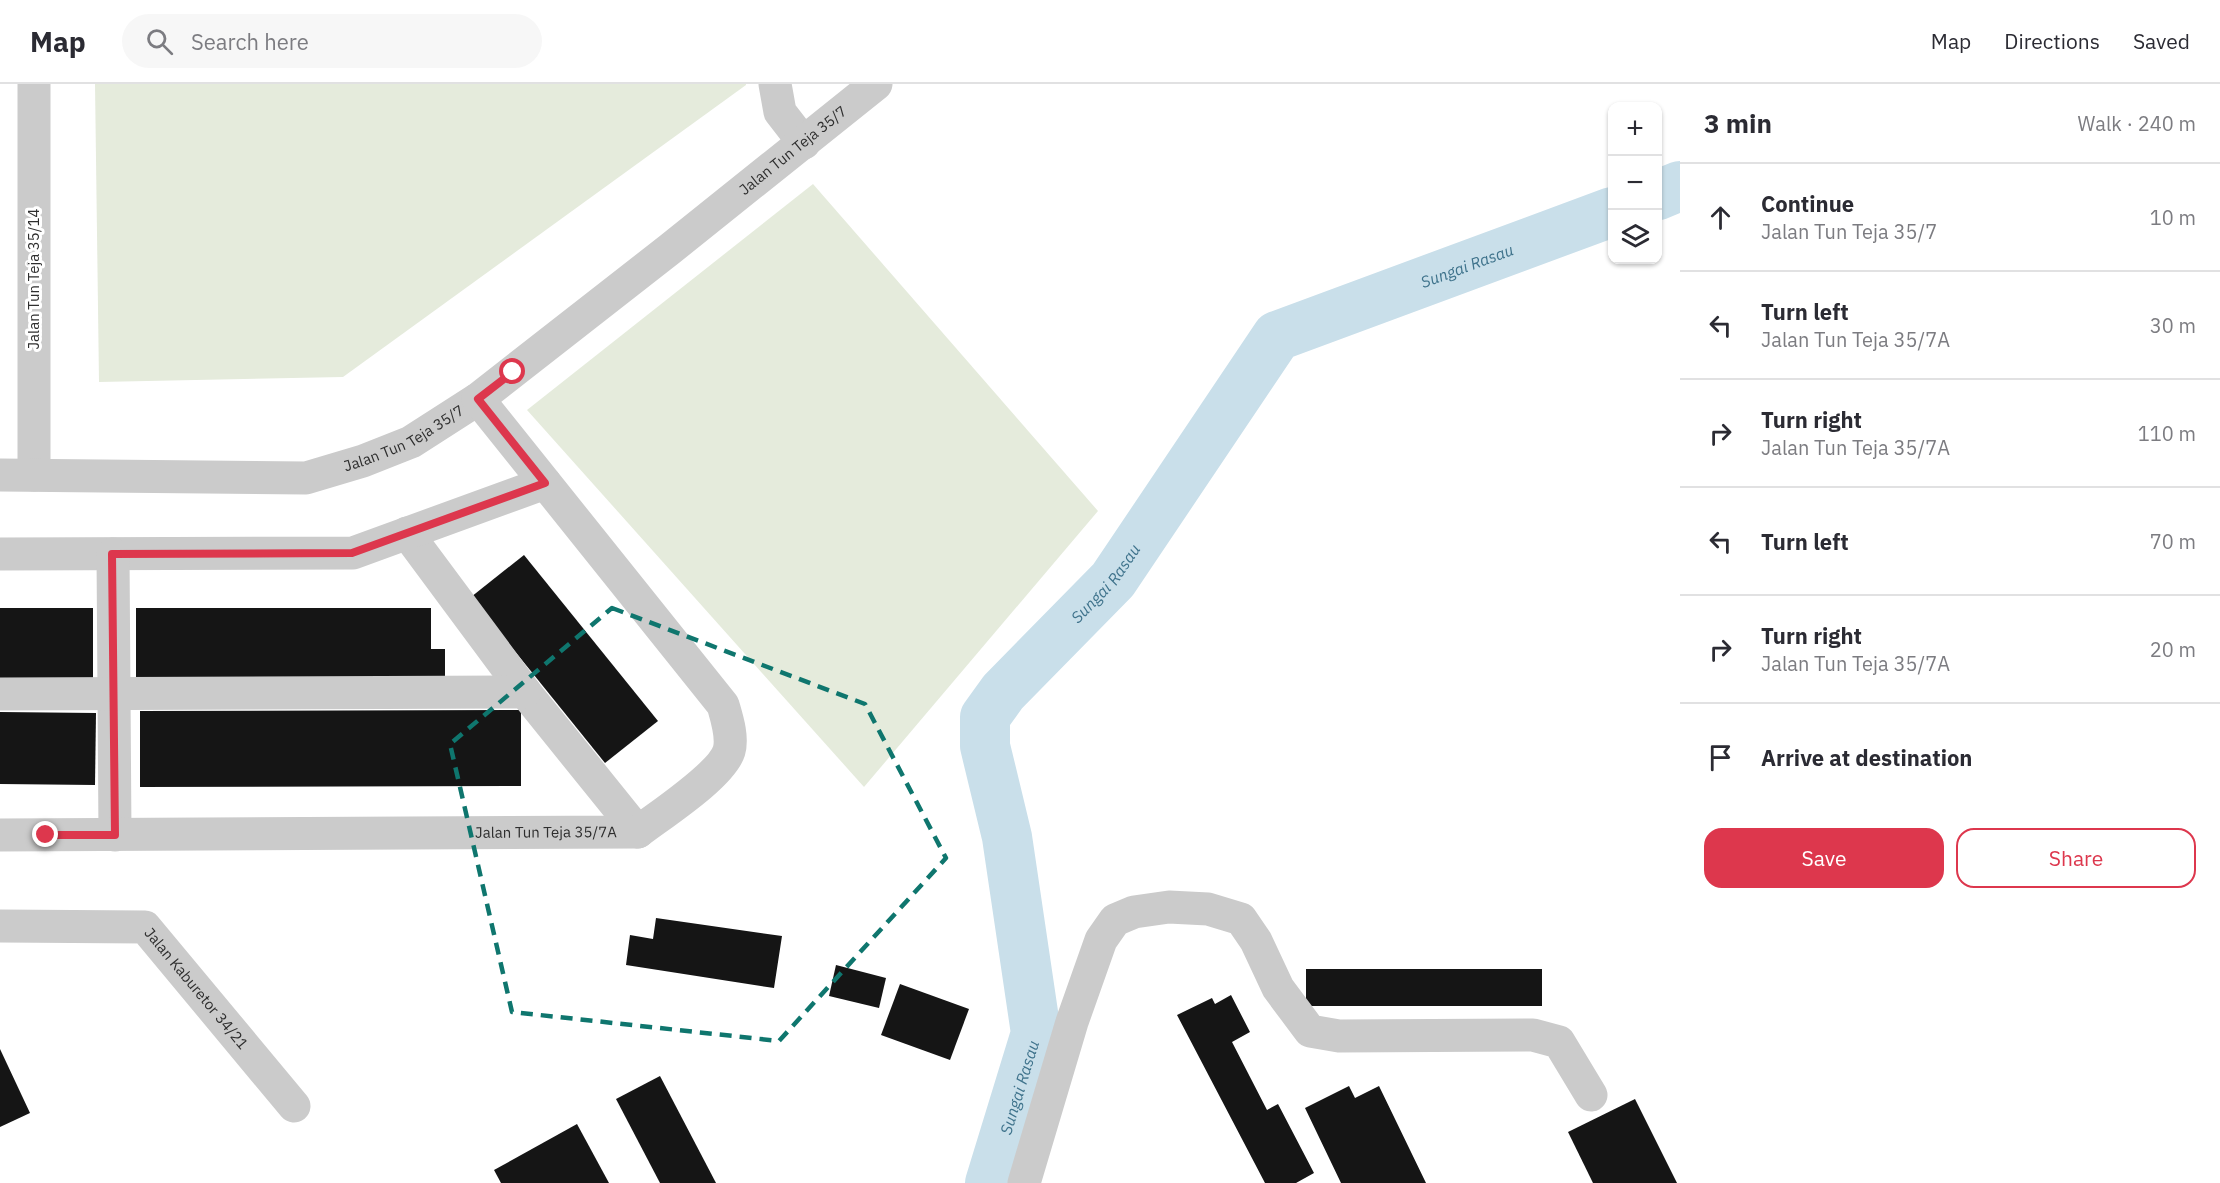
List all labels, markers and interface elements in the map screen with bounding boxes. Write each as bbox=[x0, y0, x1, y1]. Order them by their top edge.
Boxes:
search box bbox=[122, 14, 542, 68]
text: Map bbox=[30, 23, 86, 60]
icon: search bbox=[143, 25, 176, 58]
text: Search here bbox=[191, 27, 309, 56]
text: Map bbox=[1931, 27, 1971, 55]
text: Directions bbox=[2004, 27, 2100, 55]
text: Saved bbox=[2133, 27, 2190, 55]
street label: Jalan Tun Teja 35/7 bbox=[735, 101, 850, 199]
map controls bbox=[1608, 102, 1662, 264]
button: + bbox=[1608, 102, 1662, 156]
text: 3 min bbox=[1704, 106, 1772, 140]
text: Walk · 240 m bbox=[2078, 110, 2196, 137]
button: − bbox=[1608, 156, 1662, 210]
text: Continue bbox=[1761, 189, 1854, 218]
icon: ahead bbox=[1704, 201, 1737, 234]
text: 10 m bbox=[2150, 204, 2196, 231]
street label: Jalan Tun Teja 35/14 bbox=[24, 208, 43, 350]
button: layers bbox=[1608, 210, 1662, 264]
text: Jalan Tun Teja 35/7 bbox=[1761, 218, 1937, 245]
water label: Sungai Rasau bbox=[1418, 239, 1516, 292]
text: Turn left bbox=[1761, 297, 1849, 326]
icon: left bbox=[1704, 309, 1737, 342]
text: 30 m bbox=[2150, 312, 2196, 339]
text: Jalan Tun Teja 35/7A bbox=[1761, 326, 1950, 353]
route start bbox=[499, 358, 525, 384]
street label: Jalan Tun Teja 35/7 bbox=[341, 401, 467, 475]
text: Turn right bbox=[1761, 405, 1862, 434]
icon: right bbox=[1704, 417, 1737, 450]
text: 110 m bbox=[2138, 420, 2196, 447]
text: Jalan Tun Teja 35/7A bbox=[1761, 434, 1950, 461]
icon: left bbox=[1704, 525, 1737, 558]
text: Turn left bbox=[1761, 527, 1849, 556]
text: 70 m bbox=[2150, 528, 2196, 555]
water label: Sungai Rasau bbox=[1066, 540, 1144, 627]
text: Turn right bbox=[1761, 621, 1862, 650]
icon: right bbox=[1704, 633, 1737, 666]
text: 20 m bbox=[2150, 636, 2196, 663]
text: Jalan Tun Teja 35/7A bbox=[1761, 650, 1950, 677]
icon: arrive bbox=[1704, 741, 1737, 774]
text: Arrive at destination bbox=[1761, 743, 1972, 772]
route end bbox=[32, 821, 58, 847]
street label: Jalan Tun Teja 35/7A bbox=[475, 822, 617, 842]
button: Save bbox=[1704, 828, 1944, 888]
button: Share bbox=[1956, 828, 2196, 888]
street label: Jalan Kaburetor 34/21 bbox=[140, 923, 253, 1053]
water label: Sungai Rasau bbox=[995, 1038, 1043, 1137]

